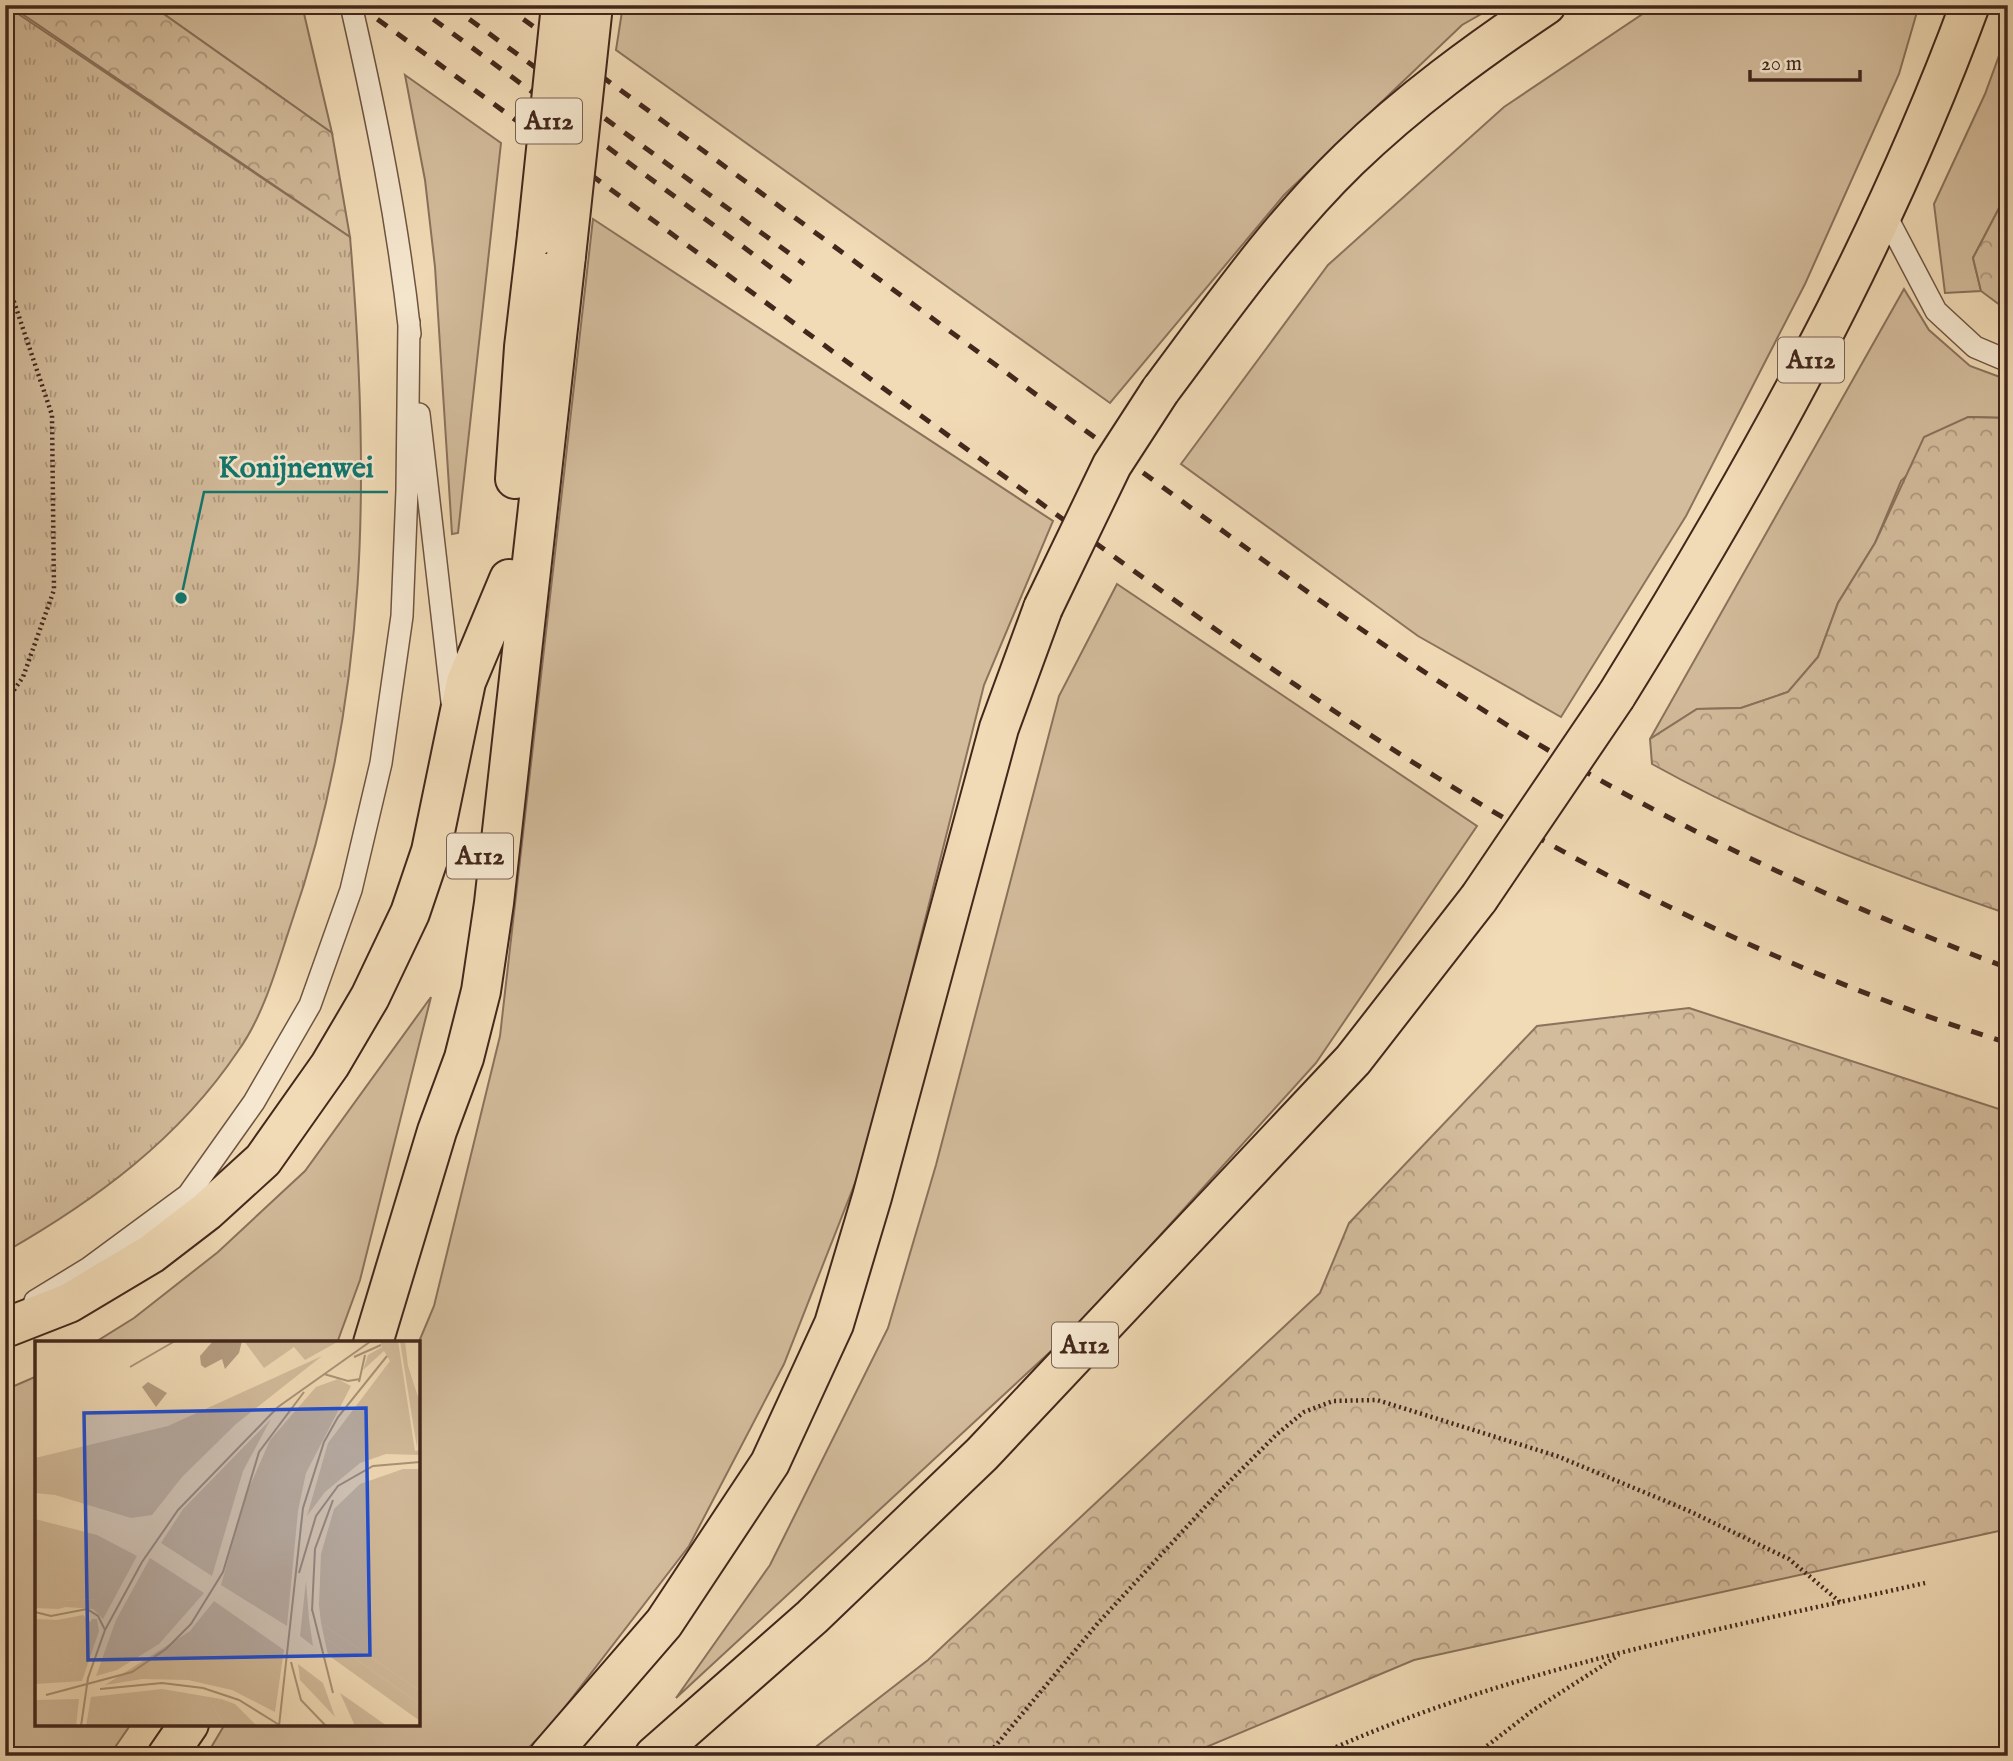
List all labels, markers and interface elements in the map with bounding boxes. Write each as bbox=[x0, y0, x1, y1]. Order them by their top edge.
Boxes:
scale bar bbox=[1750, 38, 1861, 82]
text: 20 m bbox=[1761, 51, 1802, 78]
road number: A112 bbox=[516, 98, 582, 144]
road number: A112 bbox=[1778, 338, 1844, 382]
callout: Konijnenwei bbox=[204, 441, 388, 492]
text: Konijnenwei bbox=[218, 450, 374, 488]
road number: A112 bbox=[447, 834, 513, 878]
road number: A112 bbox=[1052, 1322, 1118, 1368]
inset map bbox=[35, 1341, 420, 1726]

